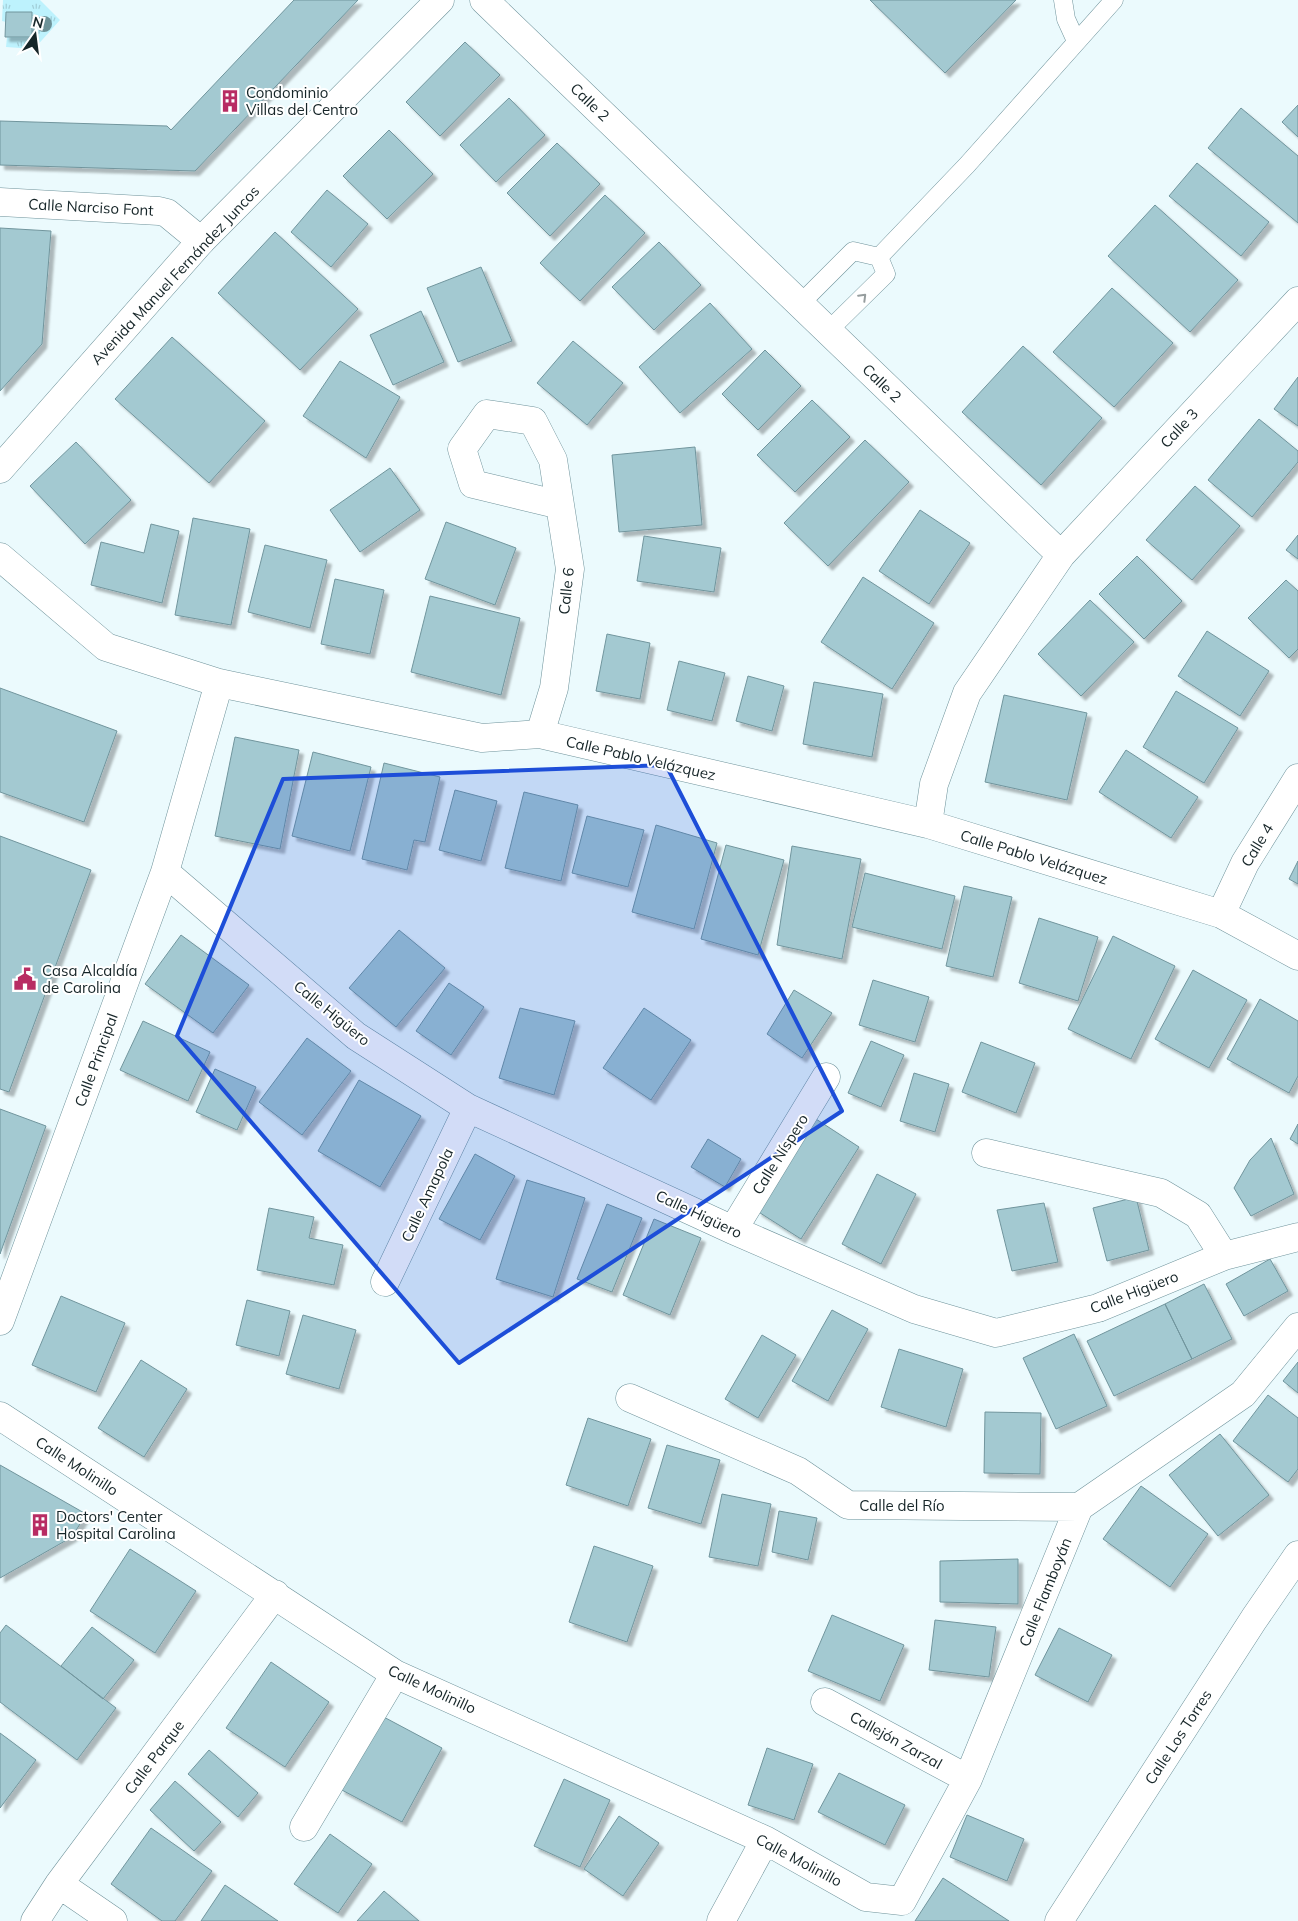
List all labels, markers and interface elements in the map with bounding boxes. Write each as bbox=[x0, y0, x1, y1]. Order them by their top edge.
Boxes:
north arrow bbox=[10, 10, 60, 60]
text: N bbox=[31, 12, 45, 32]
street label: Calle 2 bbox=[566, 79, 614, 125]
place label: Condominio Villas del Centro bbox=[246, 83, 358, 119]
building icon: Condominio Villas del Centro bbox=[217, 88, 243, 114]
street label: Avenida Manuel Fernández Juncos bbox=[87, 181, 263, 369]
street label: Calle Narciso Font bbox=[28, 194, 154, 220]
one-way arrow bbox=[857, 294, 866, 303]
street label: Calle 2 bbox=[858, 360, 906, 406]
street label: Calle 3 bbox=[1156, 404, 1202, 452]
street label: Calle 6 bbox=[554, 567, 578, 615]
street label: Calle Pablo Velázquez bbox=[564, 732, 718, 785]
street label: Calle 4 bbox=[1237, 820, 1277, 870]
street label: Calle Pablo Velázquez bbox=[958, 826, 1110, 889]
place label: Casa Alcaldía de Carolina bbox=[42, 961, 137, 997]
public building icon: Casa Alcaldía de Carolina bbox=[12, 966, 38, 992]
street label: Calle Higüero bbox=[290, 976, 374, 1050]
street label: Calle Principal bbox=[70, 1011, 122, 1109]
street label: Calle Níspero bbox=[748, 1110, 812, 1198]
street label: Calle Amapola bbox=[397, 1145, 457, 1245]
street label: Calle Higüero bbox=[653, 1186, 745, 1242]
street label: Calle Higüero bbox=[1087, 1266, 1181, 1318]
street label: Calle Molinillo bbox=[32, 1432, 122, 1500]
street label: Calle del Río bbox=[859, 1496, 945, 1515]
place label: Doctors' Center Hospital Carolina bbox=[56, 1507, 176, 1543]
building icon: Doctors' Center Hospital Carolina bbox=[27, 1512, 53, 1538]
street label: Calle Flamboyán bbox=[1015, 1535, 1075, 1649]
street label: Calle Molinillo bbox=[385, 1660, 479, 1718]
street label: Calle Los Torres bbox=[1140, 1686, 1216, 1788]
street label: Callejón Zarzal bbox=[846, 1707, 946, 1773]
street label: Calle Parque bbox=[120, 1716, 188, 1798]
street label: Calle Molinillo bbox=[753, 1829, 845, 1891]

